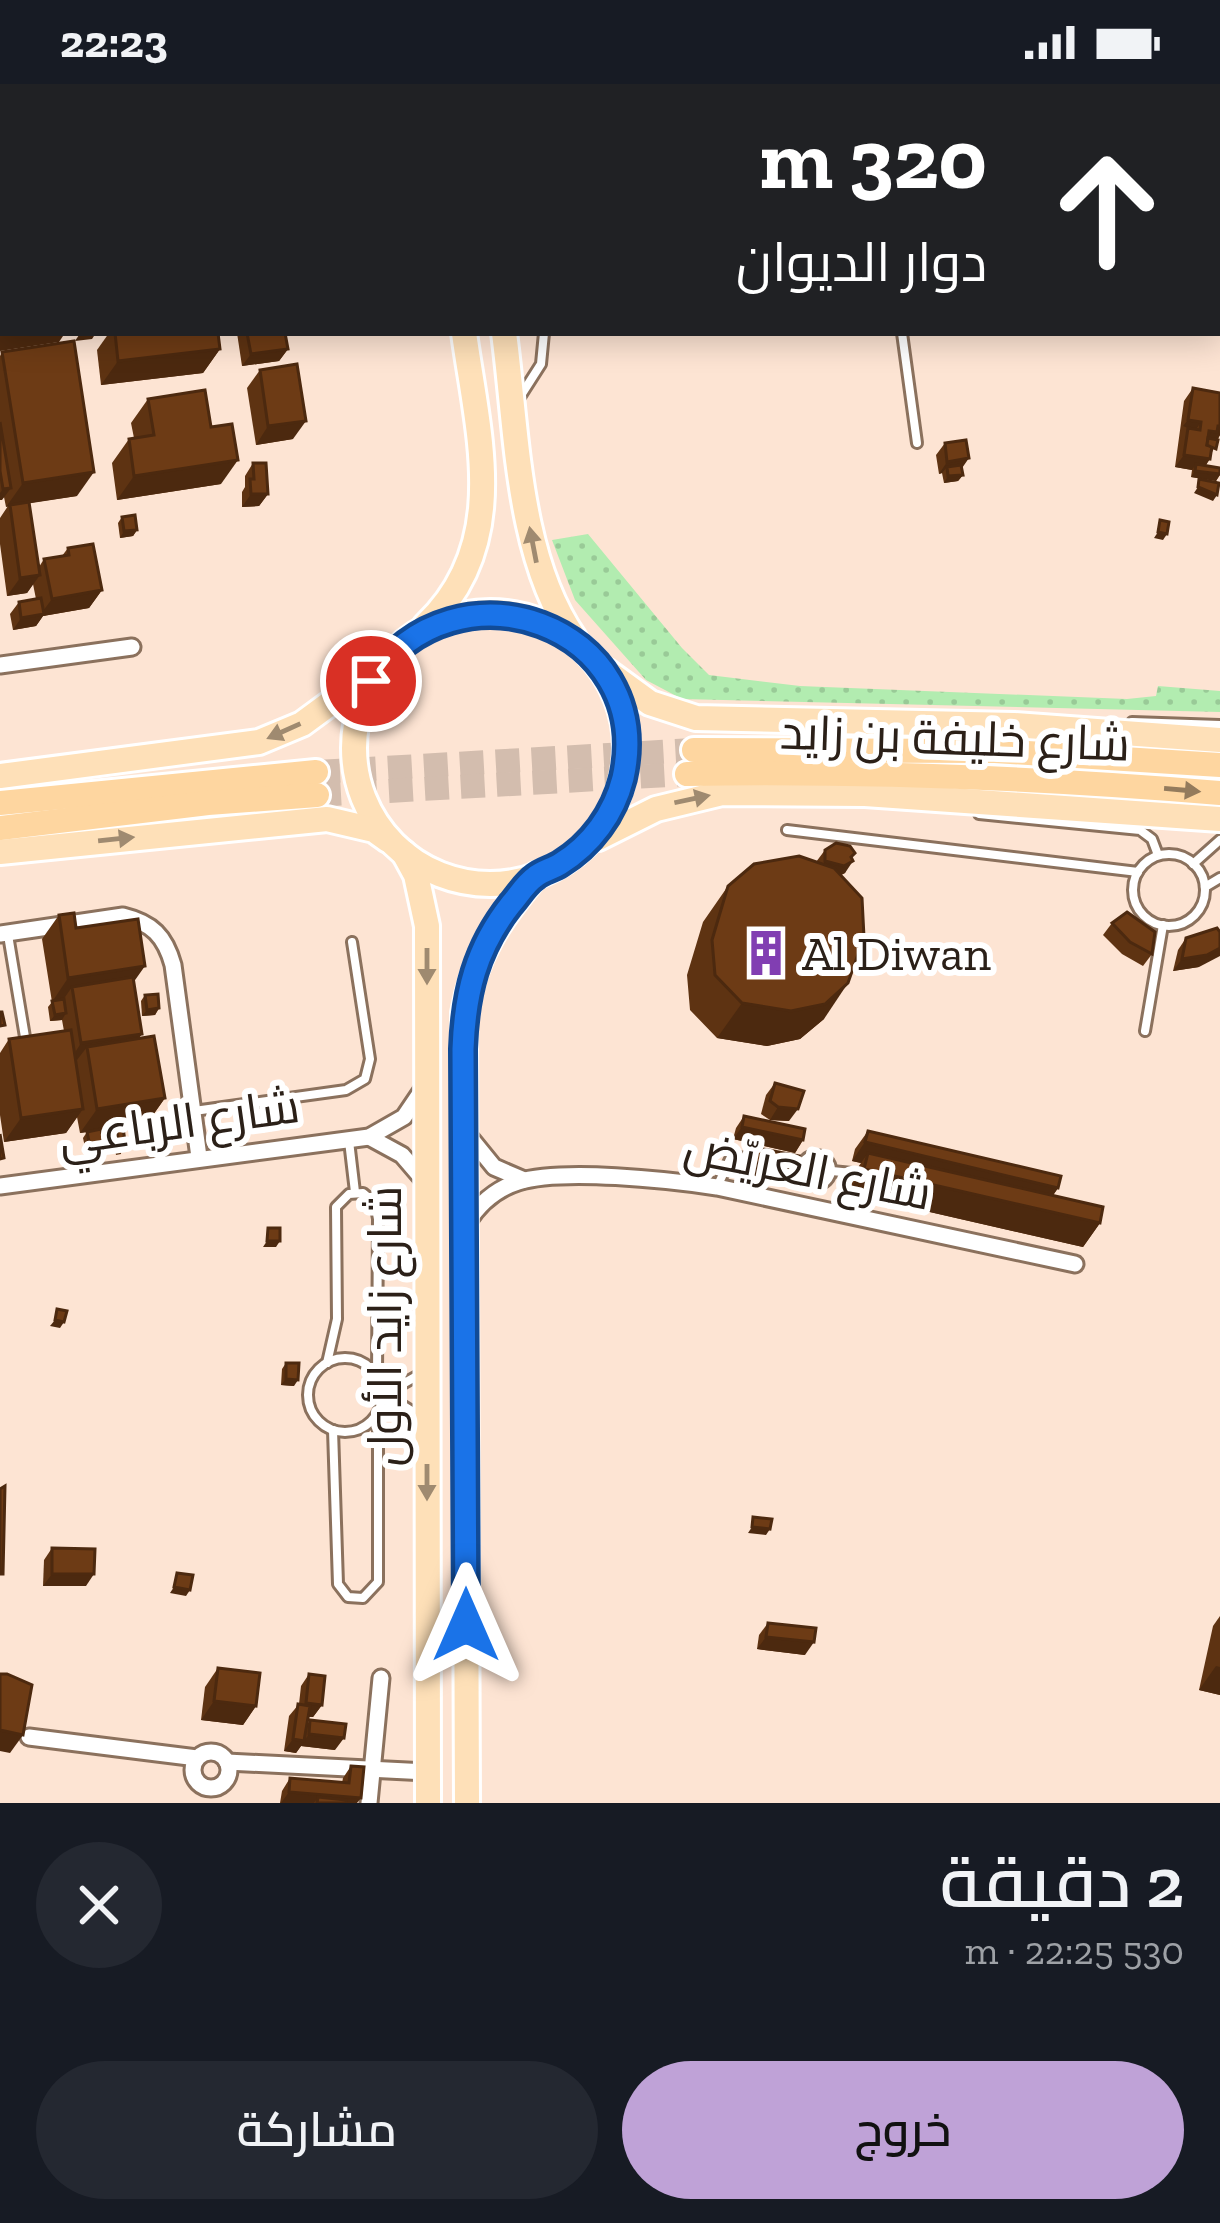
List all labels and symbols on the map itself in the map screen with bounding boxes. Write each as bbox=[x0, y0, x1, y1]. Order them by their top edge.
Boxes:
one-way arrow bbox=[523, 525, 542, 563]
pin bbox=[320, 630, 422, 732]
street label: شارع خليفة بن زايد bbox=[779, 703, 1131, 777]
one-way arrow bbox=[266, 722, 301, 742]
one-way arrow bbox=[1163, 780, 1201, 799]
one-way arrow bbox=[673, 789, 711, 808]
one-way arrow bbox=[98, 829, 135, 848]
place label: Al Diwan bbox=[802, 925, 991, 982]
building icon: Al Diwan bbox=[741, 928, 791, 978]
one-way arrow bbox=[417, 948, 437, 986]
street label: شارع الرباعي bbox=[55, 1077, 304, 1176]
street label: شارع العريّض bbox=[679, 1118, 936, 1226]
street label: شارع زايد الأول bbox=[356, 1186, 417, 1466]
one-way arrow bbox=[417, 1464, 437, 1502]
position arrow bbox=[403, 1562, 529, 1688]

